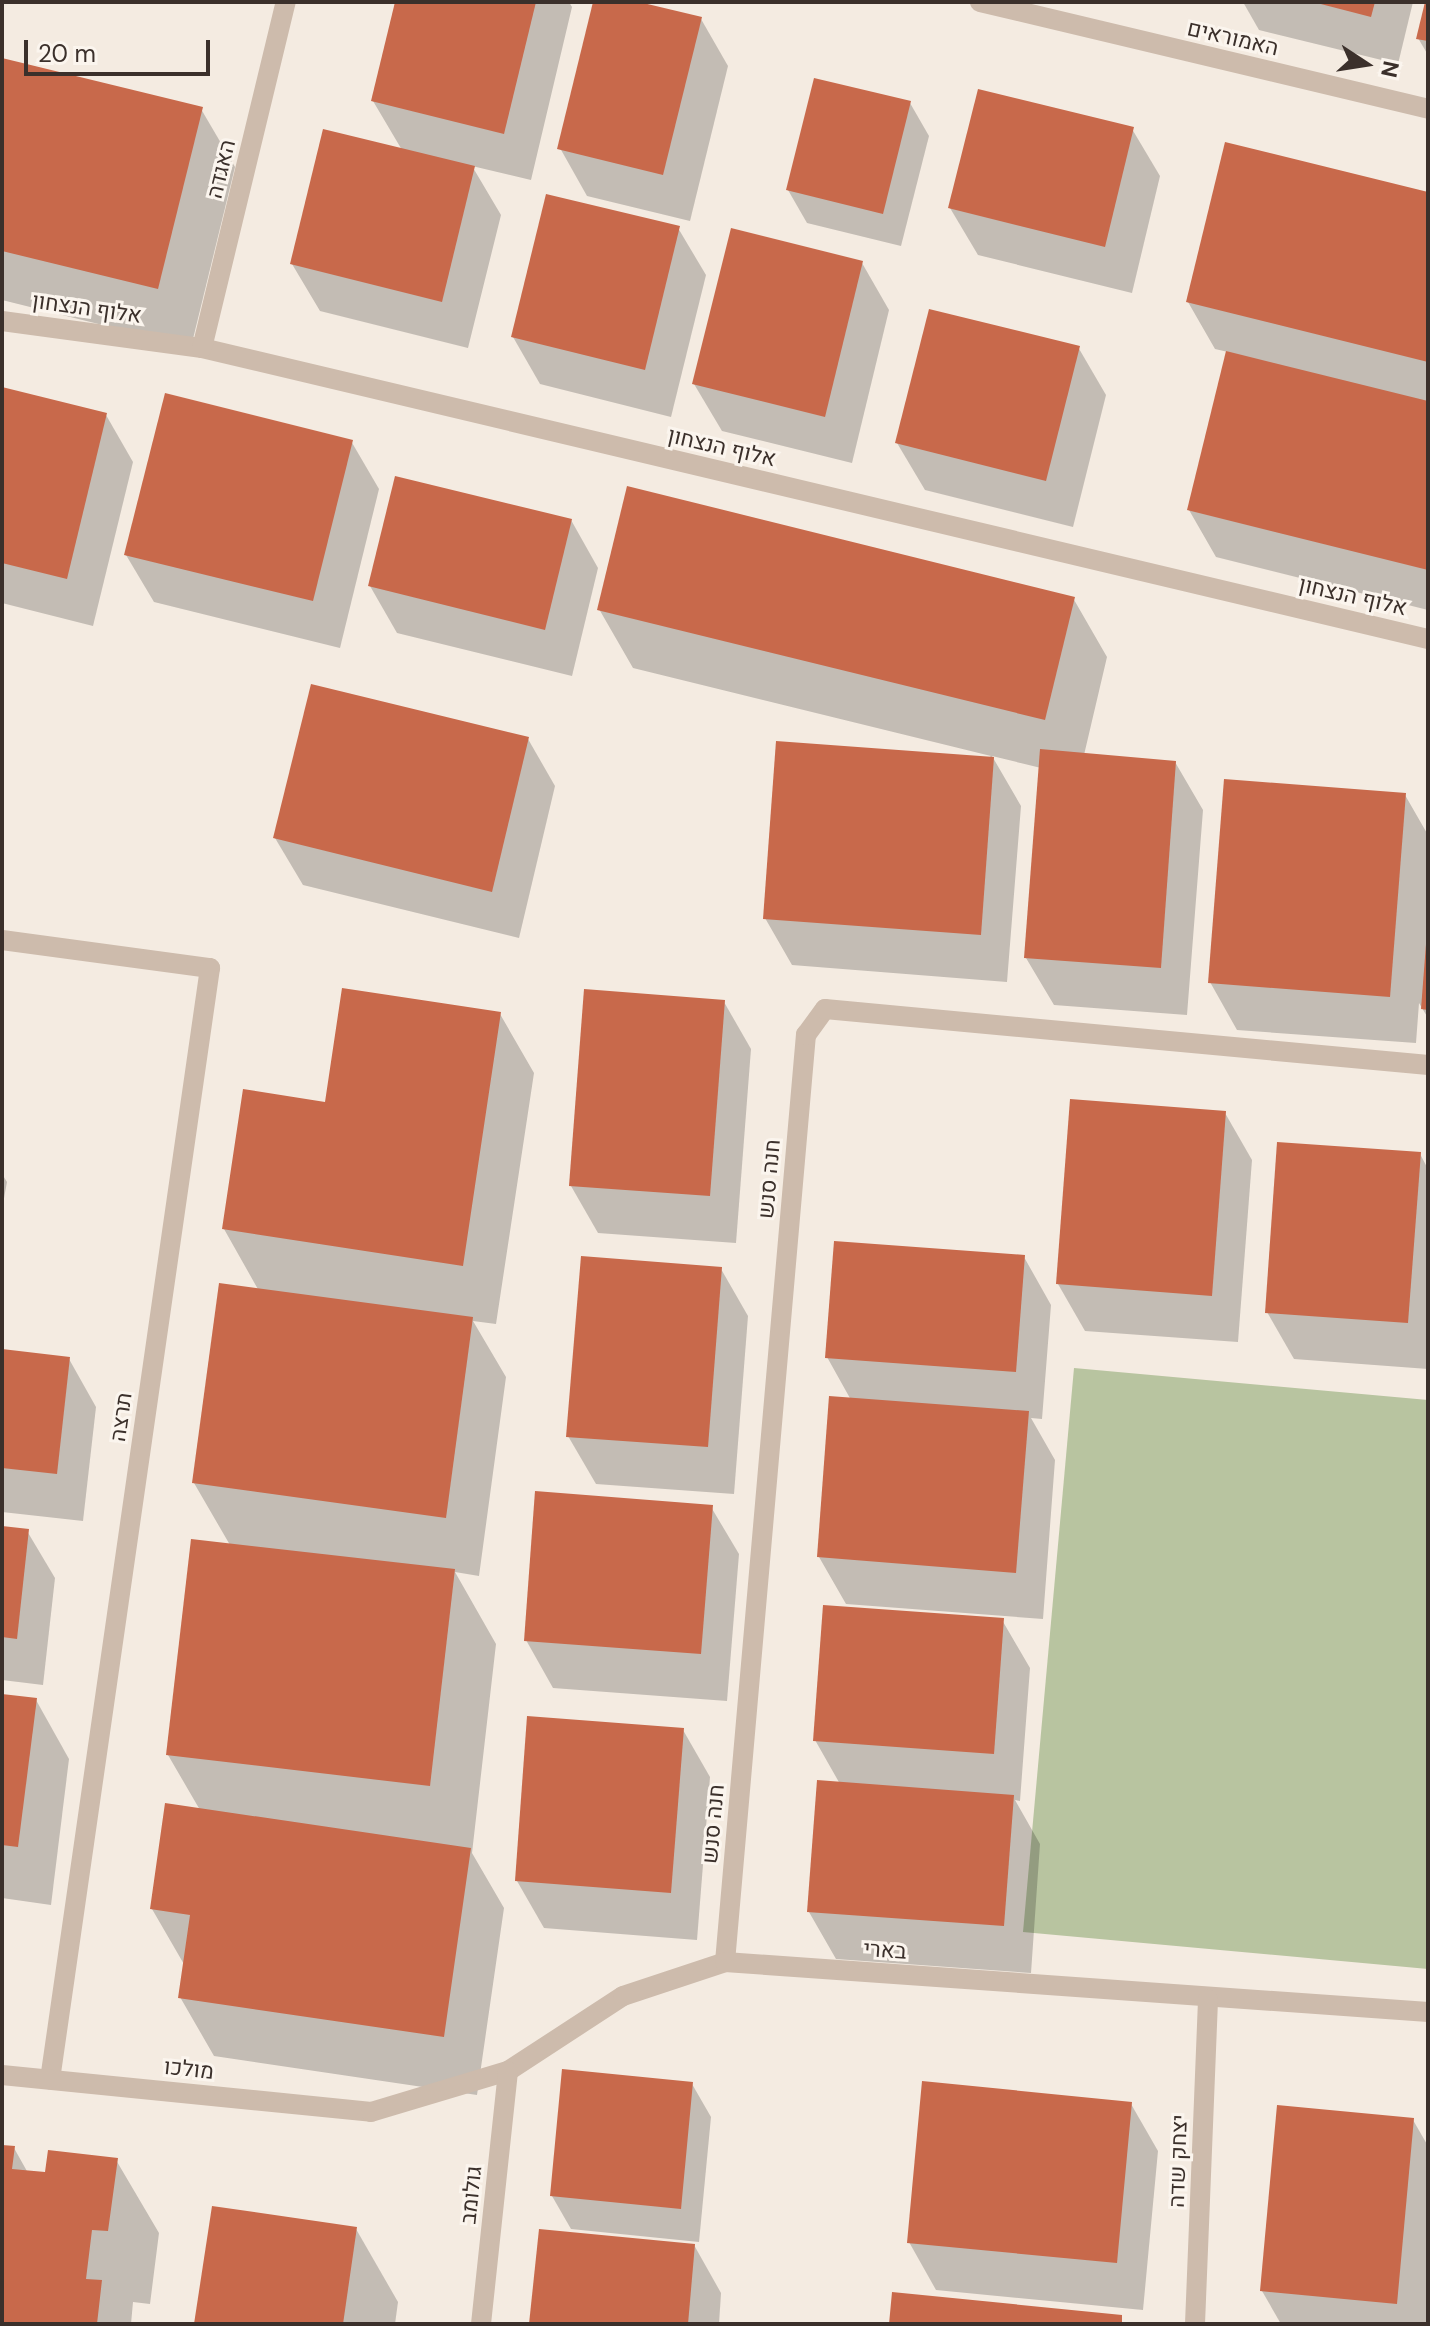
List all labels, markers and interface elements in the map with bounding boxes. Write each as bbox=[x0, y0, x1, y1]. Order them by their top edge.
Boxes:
street label: האמוראים bbox=[1185, 15, 1281, 61]
scale bar bbox=[28, 24, 214, 74]
north arrow bbox=[1326, 24, 1406, 104]
text: 20 m bbox=[38, 38, 96, 69]
text: N bbox=[1374, 58, 1406, 80]
street label: האגדה bbox=[201, 137, 241, 201]
street label: אלוף הנצחון bbox=[31, 287, 143, 329]
street label: אלוף הנצחון bbox=[665, 422, 779, 472]
street label: אלוף הנצחון bbox=[1296, 571, 1410, 621]
street label: חנה סנש bbox=[752, 1138, 786, 1220]
street label: תרצה bbox=[104, 1391, 138, 1443]
street label: חנה סנש bbox=[696, 1783, 730, 1865]
street label: בארי bbox=[863, 1935, 907, 1965]
street label: מולכו bbox=[163, 2053, 215, 2085]
street label: יצחק שדה bbox=[1163, 2114, 1193, 2208]
street label: גולומב bbox=[455, 2165, 487, 2225]

